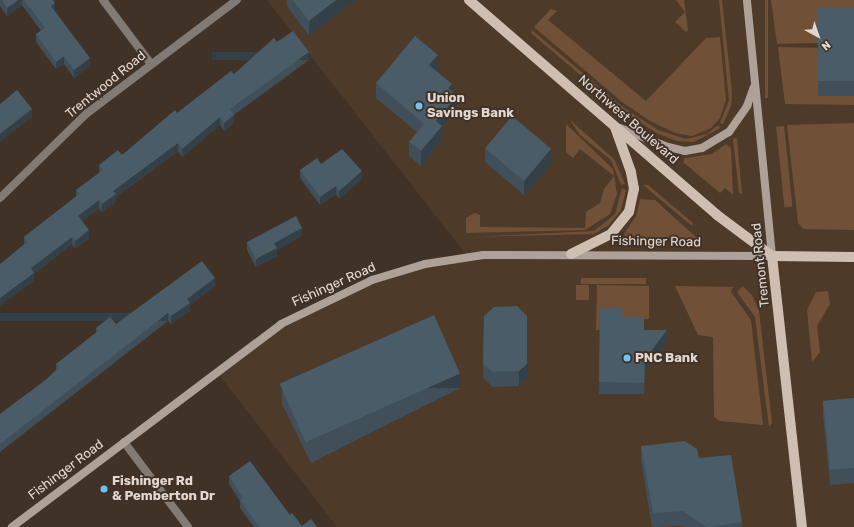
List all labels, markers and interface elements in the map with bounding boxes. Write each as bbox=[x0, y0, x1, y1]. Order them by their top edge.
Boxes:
north arrow bbox=[798, 16, 838, 56]
text: N bbox=[819, 38, 833, 53]
street label: Trentwood Road bbox=[63, 48, 149, 122]
street label: Northwest Boulevard bbox=[575, 72, 681, 168]
place label: Union Savings Bank bbox=[427, 91, 514, 122]
marker: Union Savings Bank bbox=[414, 101, 424, 111]
street label: Tremont Road bbox=[749, 222, 773, 308]
street label: Fishinger Road bbox=[611, 233, 701, 251]
street label: Fishinger Road bbox=[290, 260, 378, 310]
place label: PNC Bank bbox=[635, 350, 698, 366]
marker: PNC Bank bbox=[622, 353, 632, 363]
street label: Fishinger Road bbox=[25, 437, 107, 503]
place label: Fishinger Rd & Pemberton Dr bbox=[112, 474, 215, 505]
marker: Fishinger Rd & Pemberton Dr bbox=[99, 484, 109, 494]

